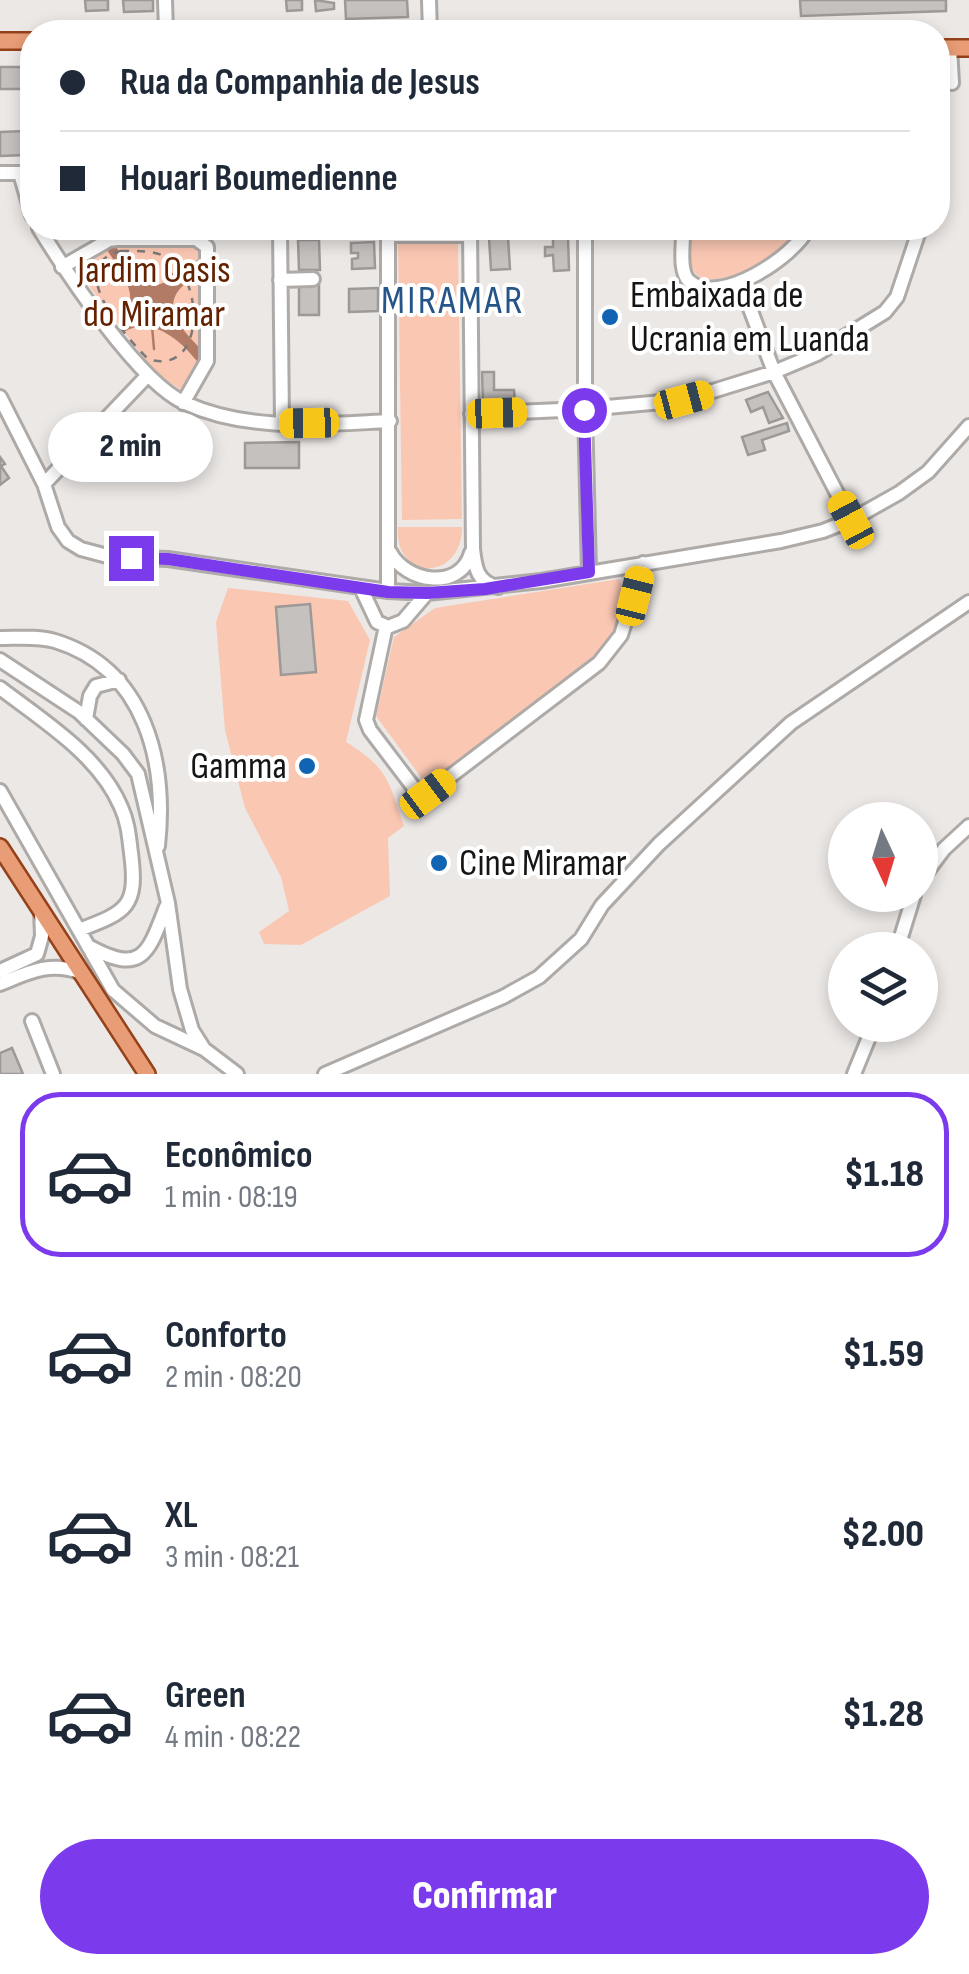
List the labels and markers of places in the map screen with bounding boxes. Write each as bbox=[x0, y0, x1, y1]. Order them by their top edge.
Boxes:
place label: Embaixada de Ucrania em Luanda bbox=[630, 273, 870, 362]
marker: Embaixada de Ucrania em Luanda bbox=[599, 306, 621, 328]
place label: Gamma bbox=[190, 744, 287, 789]
marker: Gamma bbox=[296, 755, 318, 777]
place label: Cine Miramar bbox=[459, 841, 627, 886]
marker: Cine Miramar bbox=[428, 852, 450, 874]

